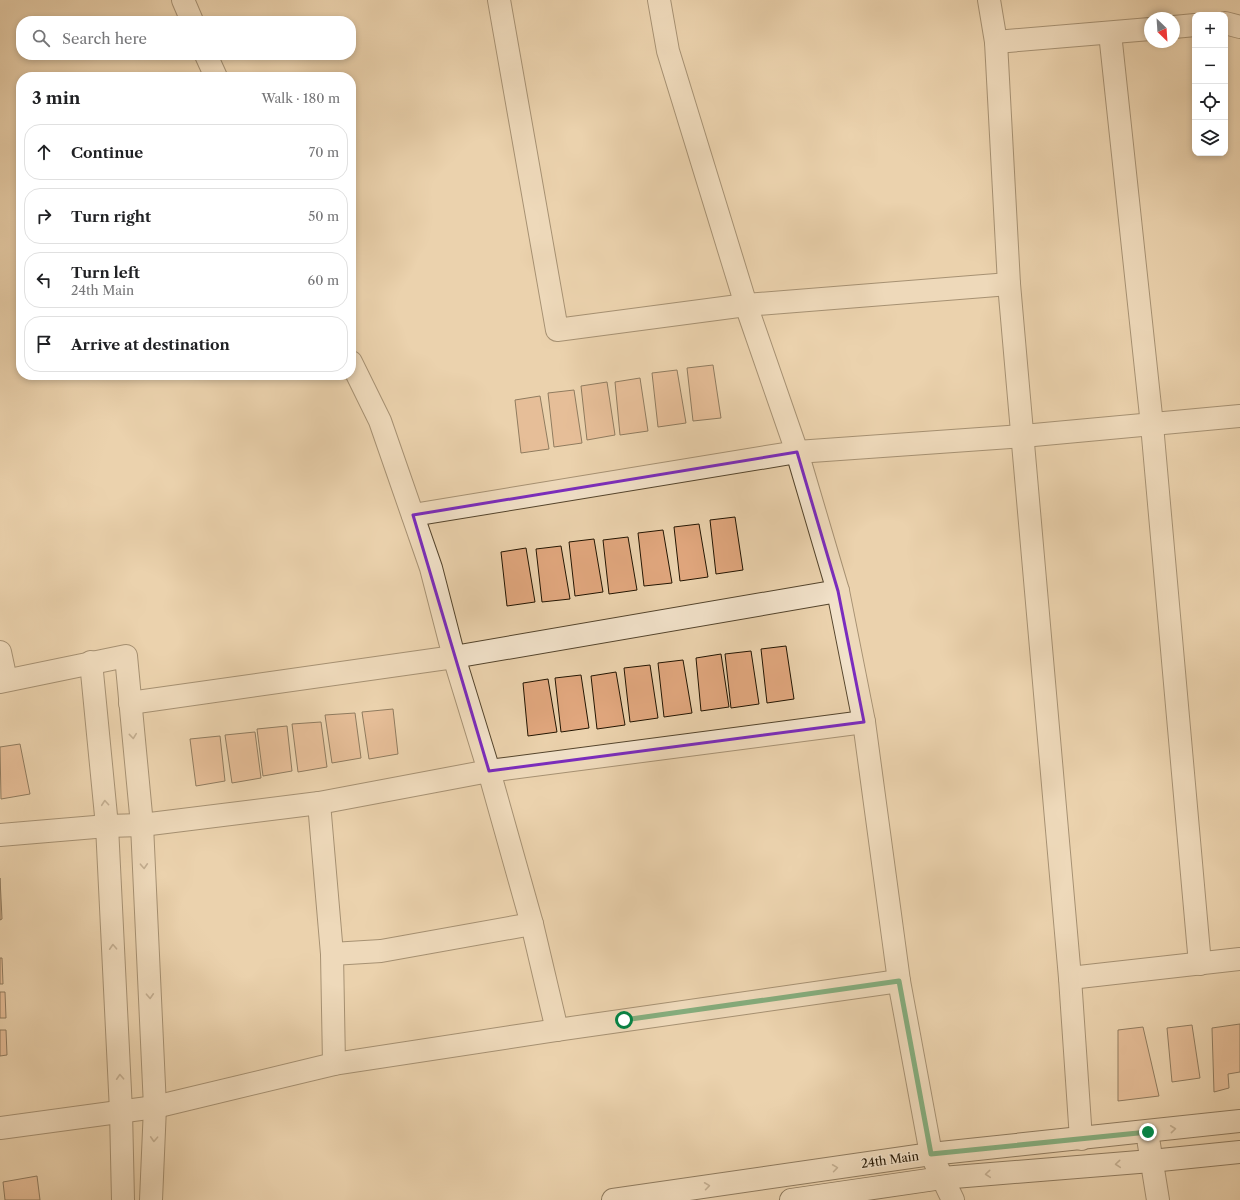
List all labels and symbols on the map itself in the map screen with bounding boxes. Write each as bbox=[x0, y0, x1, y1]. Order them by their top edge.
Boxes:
north arrow bbox=[1144, 12, 1180, 48]
one-way arrow bbox=[128, 733, 137, 739]
one-way arrow bbox=[100, 800, 109, 807]
one-way arrow bbox=[140, 863, 148, 869]
one-way arrow bbox=[109, 944, 117, 950]
one-way arrow bbox=[146, 993, 155, 999]
route start bbox=[615, 1011, 633, 1029]
one-way arrow bbox=[115, 1074, 124, 1080]
route end bbox=[1139, 1123, 1157, 1141]
one-way arrow bbox=[1170, 1125, 1176, 1134]
one-way arrow bbox=[150, 1136, 158, 1142]
street label: 24th Main bbox=[860, 1148, 920, 1171]
one-way arrow bbox=[1115, 1159, 1121, 1168]
one-way arrow bbox=[832, 1164, 838, 1173]
one-way arrow bbox=[985, 1170, 991, 1179]
one-way arrow bbox=[703, 1182, 710, 1191]

